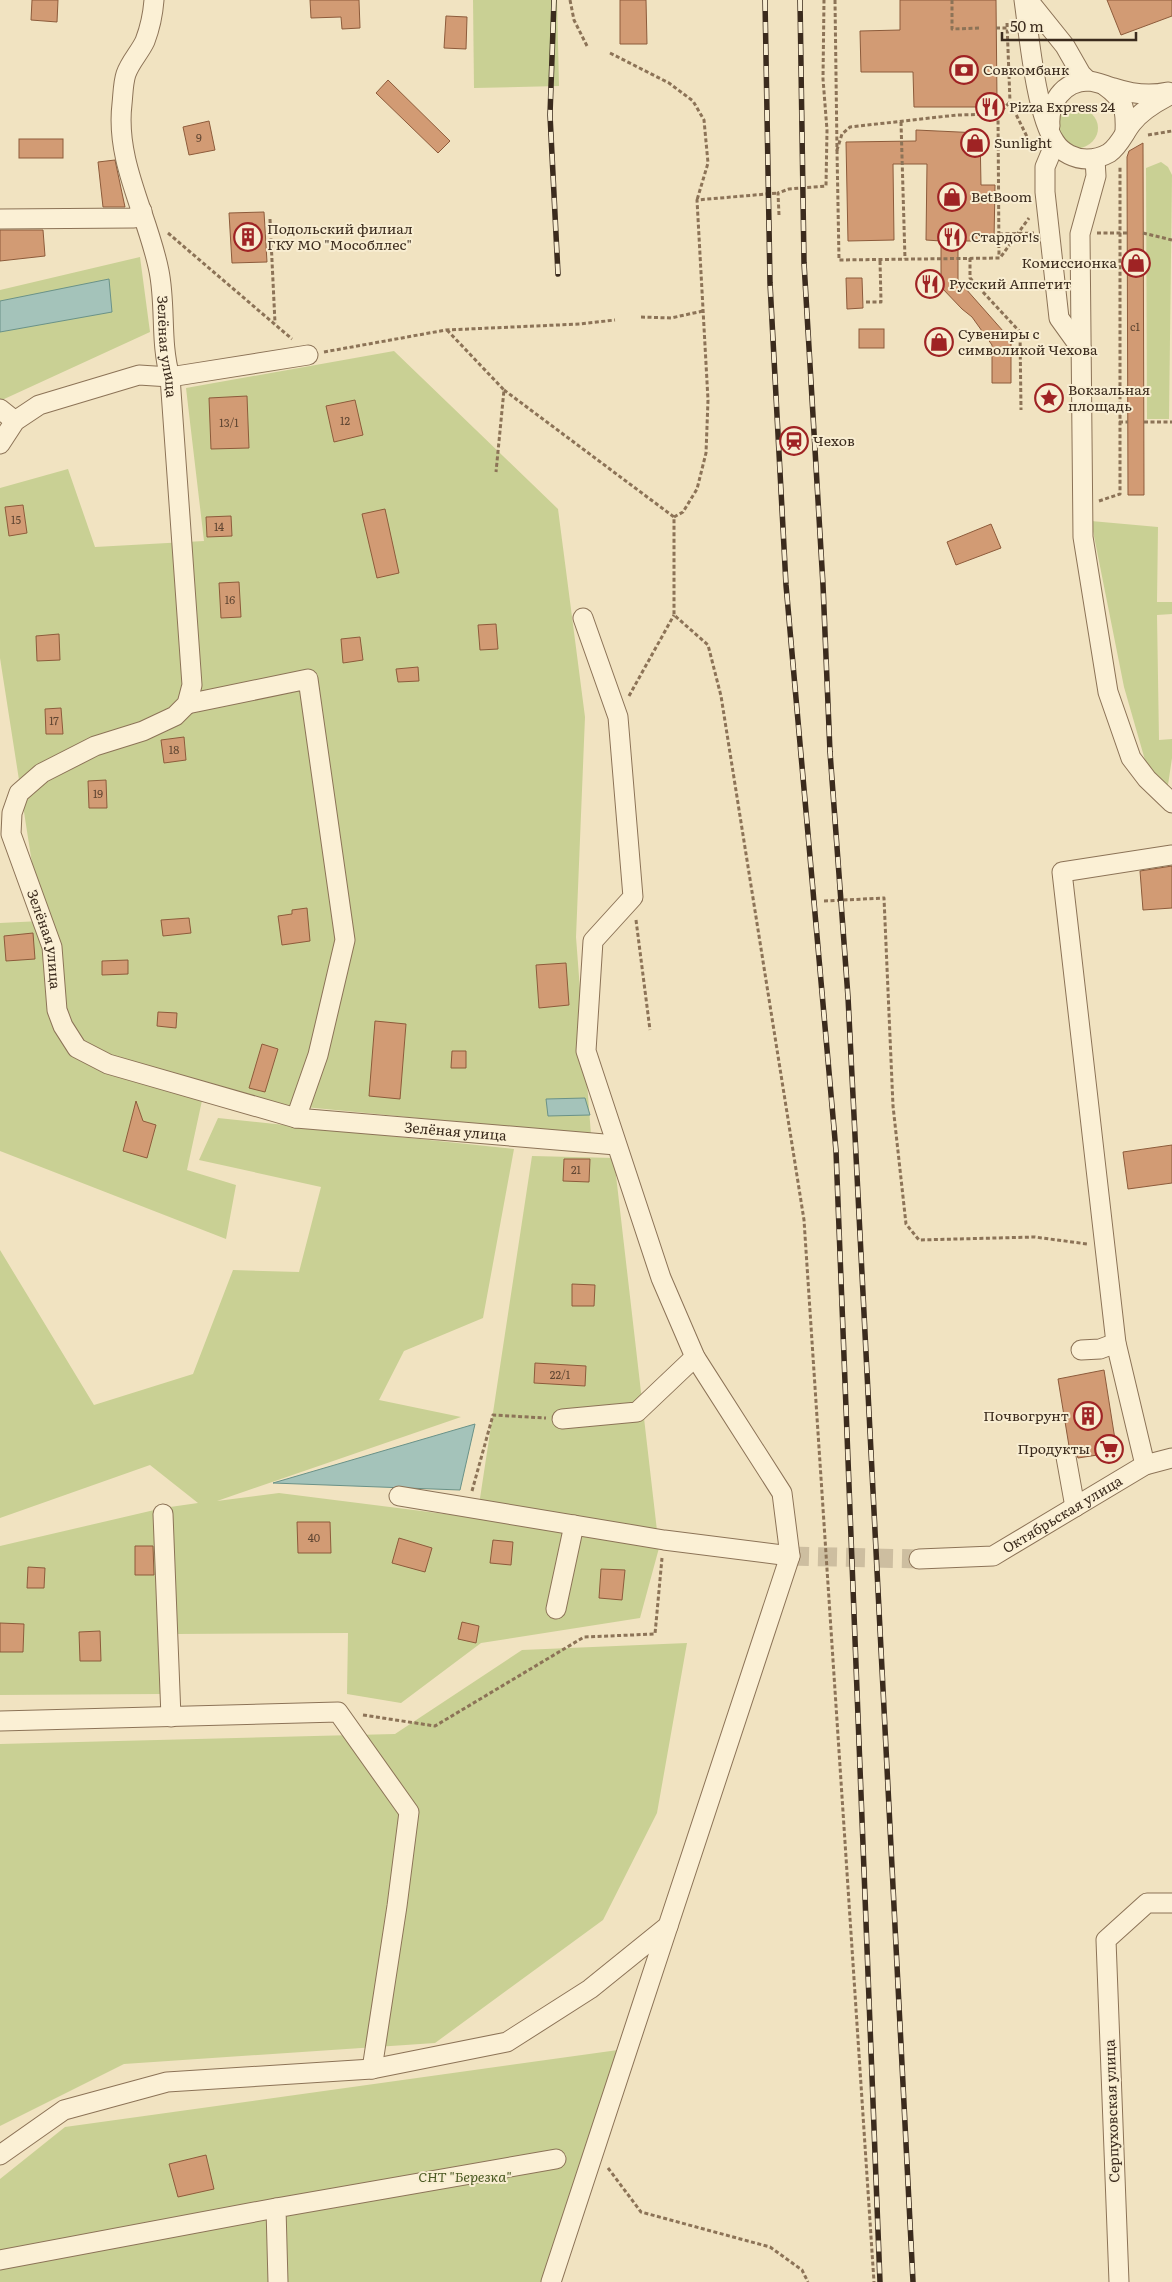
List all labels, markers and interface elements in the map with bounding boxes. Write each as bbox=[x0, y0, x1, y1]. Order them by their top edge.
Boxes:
scale bar bbox=[1002, 10, 1136, 42]
text: 50 m bbox=[1010, 14, 1044, 37]
bank icon: Совкомбанк bbox=[949, 55, 979, 85]
place label: Совкомбанк bbox=[983, 59, 1070, 79]
restaurant icon: Pizza Express 24 bbox=[975, 92, 1005, 122]
place label: Pizza Express 24 bbox=[1009, 96, 1115, 116]
shop icon: Sunlight bbox=[960, 128, 990, 158]
house number: 9 bbox=[196, 129, 202, 145]
place label: Sunlight bbox=[994, 132, 1052, 152]
shop icon: BetBoom bbox=[937, 182, 967, 212]
place label: BetBoom bbox=[971, 186, 1032, 206]
place label: Подольский филиал ГКУ МО "Мособллес" bbox=[267, 218, 413, 254]
building icon: Подольский филиал ГКУ МО "Мособллес" bbox=[233, 222, 263, 252]
restaurant icon: Стардог!s bbox=[937, 222, 967, 252]
place label: Стардог!s bbox=[971, 226, 1039, 246]
shop icon: Комиссионка bbox=[1121, 248, 1151, 278]
place label: Комиссионка bbox=[1021, 252, 1117, 272]
restaurant icon: Русский Аппетит bbox=[915, 269, 945, 299]
place label: Русский Аппетит bbox=[949, 273, 1071, 293]
street label: Зелёная улица bbox=[153, 295, 182, 399]
house number: с1 bbox=[1130, 318, 1141, 334]
place label: Сувениры с символикой Чехова bbox=[958, 323, 1098, 359]
shop icon: Сувениры с символикой Чехова bbox=[924, 327, 954, 357]
place label: Вокзальная площадь bbox=[1068, 379, 1150, 415]
place icon: Вокзальная площадь bbox=[1034, 383, 1064, 413]
house number: 12 bbox=[340, 412, 350, 428]
house number: 13/1 bbox=[219, 414, 239, 430]
station icon: Чехов bbox=[779, 426, 809, 456]
place label: Чехов bbox=[813, 430, 855, 450]
house number: 15 bbox=[11, 511, 21, 527]
house number: 14 bbox=[214, 518, 224, 534]
house number: 16 bbox=[225, 591, 235, 607]
house number: 17 bbox=[49, 712, 59, 728]
house number: 18 bbox=[169, 741, 179, 757]
house number: 19 bbox=[93, 785, 103, 801]
street label: Зелёная улица bbox=[23, 887, 66, 990]
street label: Зелёная улица bbox=[404, 1116, 508, 1145]
house number: 21 bbox=[571, 1161, 582, 1177]
house number: 22/1 bbox=[550, 1366, 571, 1382]
building icon: Почвогрунт bbox=[1073, 1401, 1103, 1431]
place label: Почвогрунт bbox=[983, 1405, 1069, 1425]
supermarket icon: Продукты bbox=[1094, 1434, 1124, 1464]
place label: Продукты bbox=[1017, 1438, 1090, 1458]
street label: Октябрьская улица bbox=[998, 1470, 1126, 1557]
house number: 40 bbox=[308, 1529, 320, 1545]
street label: Серпуховская улица bbox=[1098, 2039, 1123, 2183]
park label: СНТ "Березка" bbox=[418, 2166, 512, 2186]

